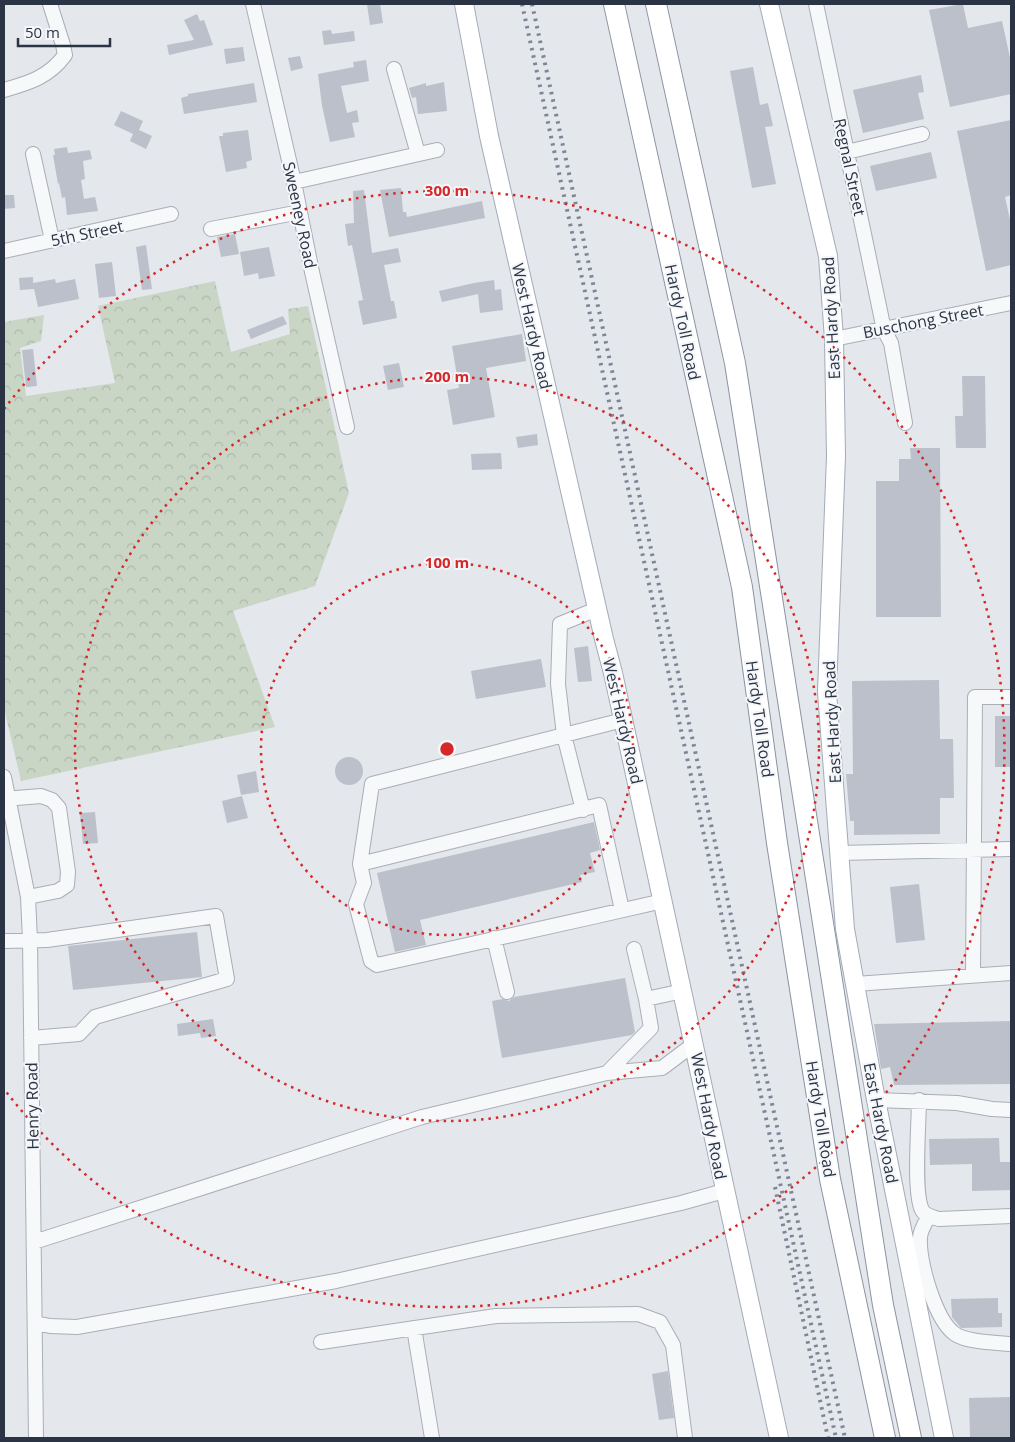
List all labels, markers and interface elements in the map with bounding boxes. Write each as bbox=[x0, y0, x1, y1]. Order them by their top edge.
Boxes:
scale bar bbox=[18, 15, 110, 47]
text: 50 m bbox=[25, 22, 60, 42]
street label: Regnal Street bbox=[829, 116, 871, 218]
street label: Sweeney Road bbox=[278, 160, 322, 270]
text: 300 m bbox=[425, 180, 469, 200]
street label: 5th Street bbox=[49, 215, 126, 251]
street label: East Hardy Road bbox=[817, 256, 845, 380]
street label: West Hardy Road bbox=[507, 261, 557, 391]
street label: Hardy Toll Road bbox=[660, 262, 706, 382]
street label: Buschong Street bbox=[861, 298, 985, 343]
text: 200 m bbox=[425, 366, 469, 386]
text: 100 m bbox=[425, 552, 469, 572]
street label: West Hardy Road bbox=[598, 656, 648, 786]
street label: Hardy Toll Road bbox=[741, 659, 779, 779]
street label: East Hardy Road bbox=[818, 660, 846, 784]
centre of rings bbox=[438, 740, 456, 758]
street label: West Hardy Road bbox=[686, 1051, 732, 1181]
street label: Hardy Toll Road bbox=[801, 1059, 841, 1179]
street label: East Hardy Road bbox=[859, 1061, 903, 1185]
street label: Henry Road bbox=[20, 1062, 44, 1150]

